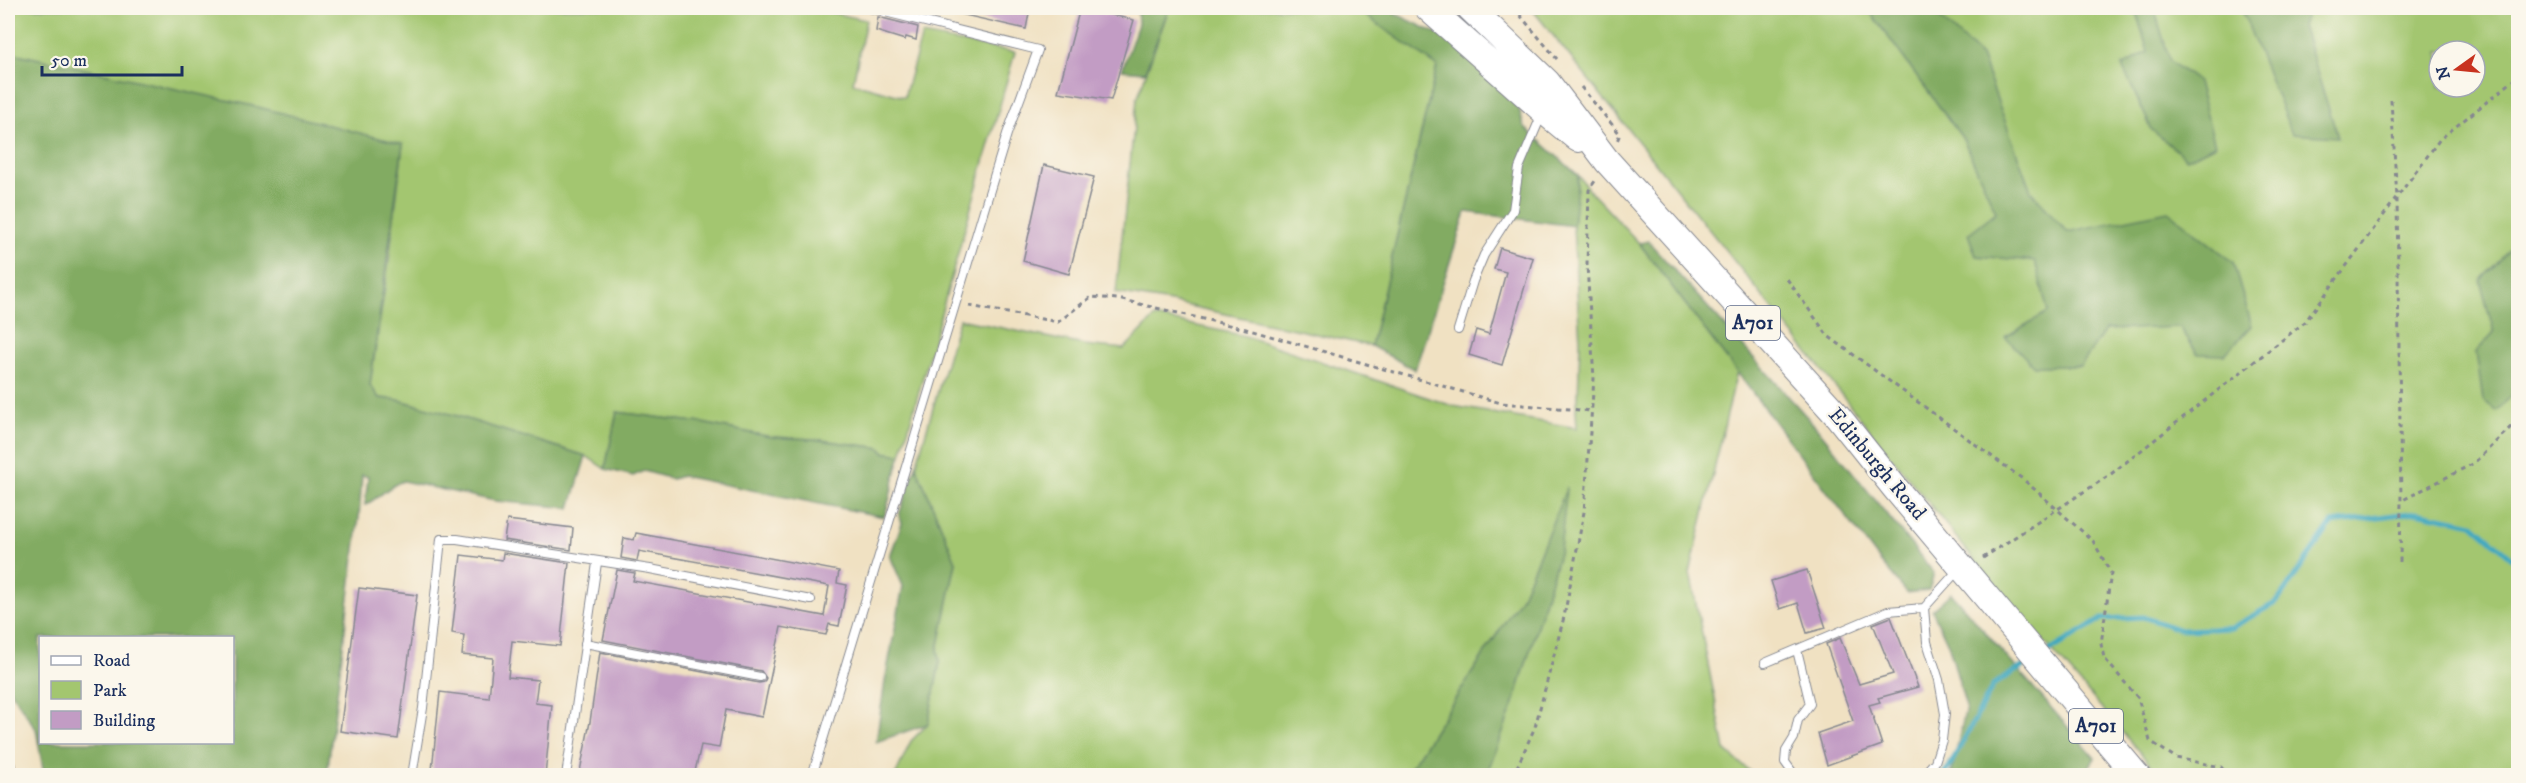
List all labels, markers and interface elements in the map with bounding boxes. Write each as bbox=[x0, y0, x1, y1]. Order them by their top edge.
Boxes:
scale bar bbox=[42, 39, 182, 77]
north arrow bbox=[2427, 39, 2487, 99]
text: 50 m bbox=[51, 50, 87, 72]
text: N bbox=[2432, 64, 2455, 82]
road number: A701 bbox=[1726, 306, 1780, 340]
street label: Edinburgh Road bbox=[1822, 402, 1932, 526]
legend bbox=[39, 636, 234, 744]
text: Road bbox=[93, 650, 130, 672]
text: Park bbox=[93, 680, 127, 702]
road number: A701 bbox=[2069, 709, 2123, 743]
text: Building bbox=[93, 710, 155, 732]

